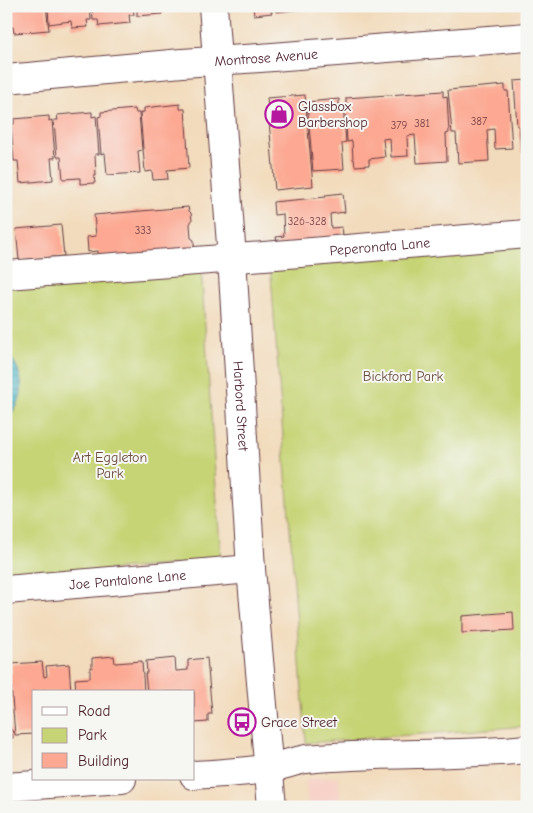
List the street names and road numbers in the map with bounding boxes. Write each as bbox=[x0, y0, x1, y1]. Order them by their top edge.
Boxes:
street label: Montrose Avenue bbox=[214, 45, 318, 69]
street label: Peperonata Lane bbox=[329, 234, 431, 259]
street label: Harbord Street bbox=[230, 360, 252, 453]
street label: Joe Pantalone Lane bbox=[68, 566, 187, 593]

